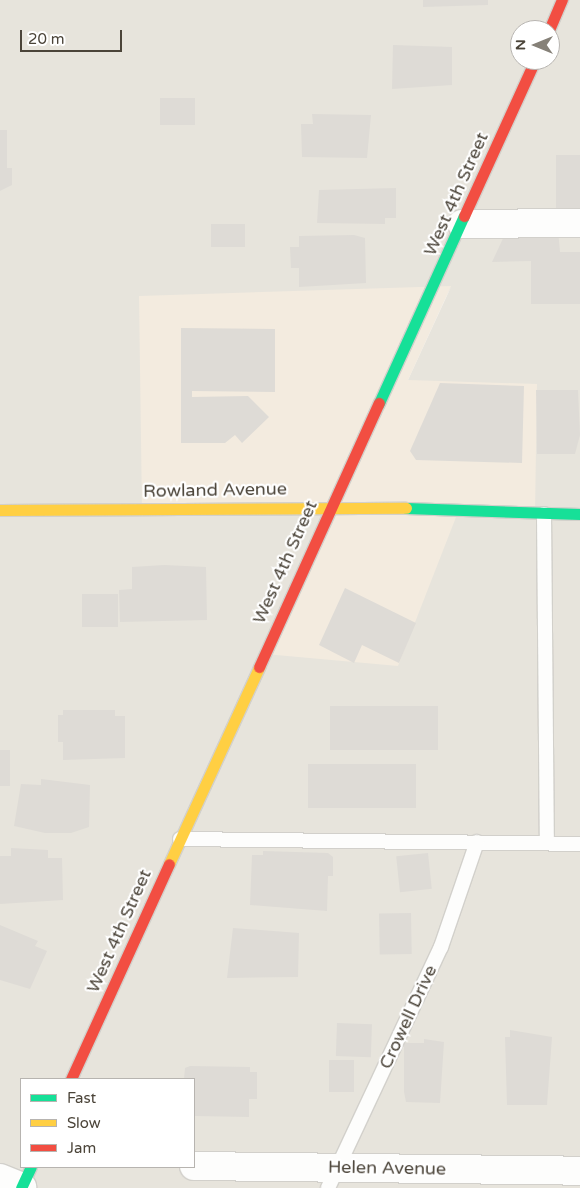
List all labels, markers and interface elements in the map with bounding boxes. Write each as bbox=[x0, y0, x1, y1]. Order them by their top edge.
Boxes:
scale bar bbox=[22, 20, 125, 52]
north arrow bbox=[510, 20, 560, 70]
text: 20 m bbox=[28, 30, 65, 48]
text: N bbox=[512, 39, 529, 51]
street label: West 4th Street bbox=[419, 129, 493, 259]
street label: Rowland Avenue bbox=[143, 478, 287, 502]
street label: West 4th Street bbox=[248, 497, 322, 627]
street label: West 4th Street bbox=[82, 866, 156, 996]
street label: Crowell Drive bbox=[375, 962, 441, 1072]
legend bbox=[20, 1078, 195, 1168]
text: Fast bbox=[67, 1089, 96, 1107]
text: Slow bbox=[67, 1114, 101, 1132]
text: Jam bbox=[67, 1139, 96, 1157]
street label: Helen Avenue bbox=[328, 1156, 446, 1180]

